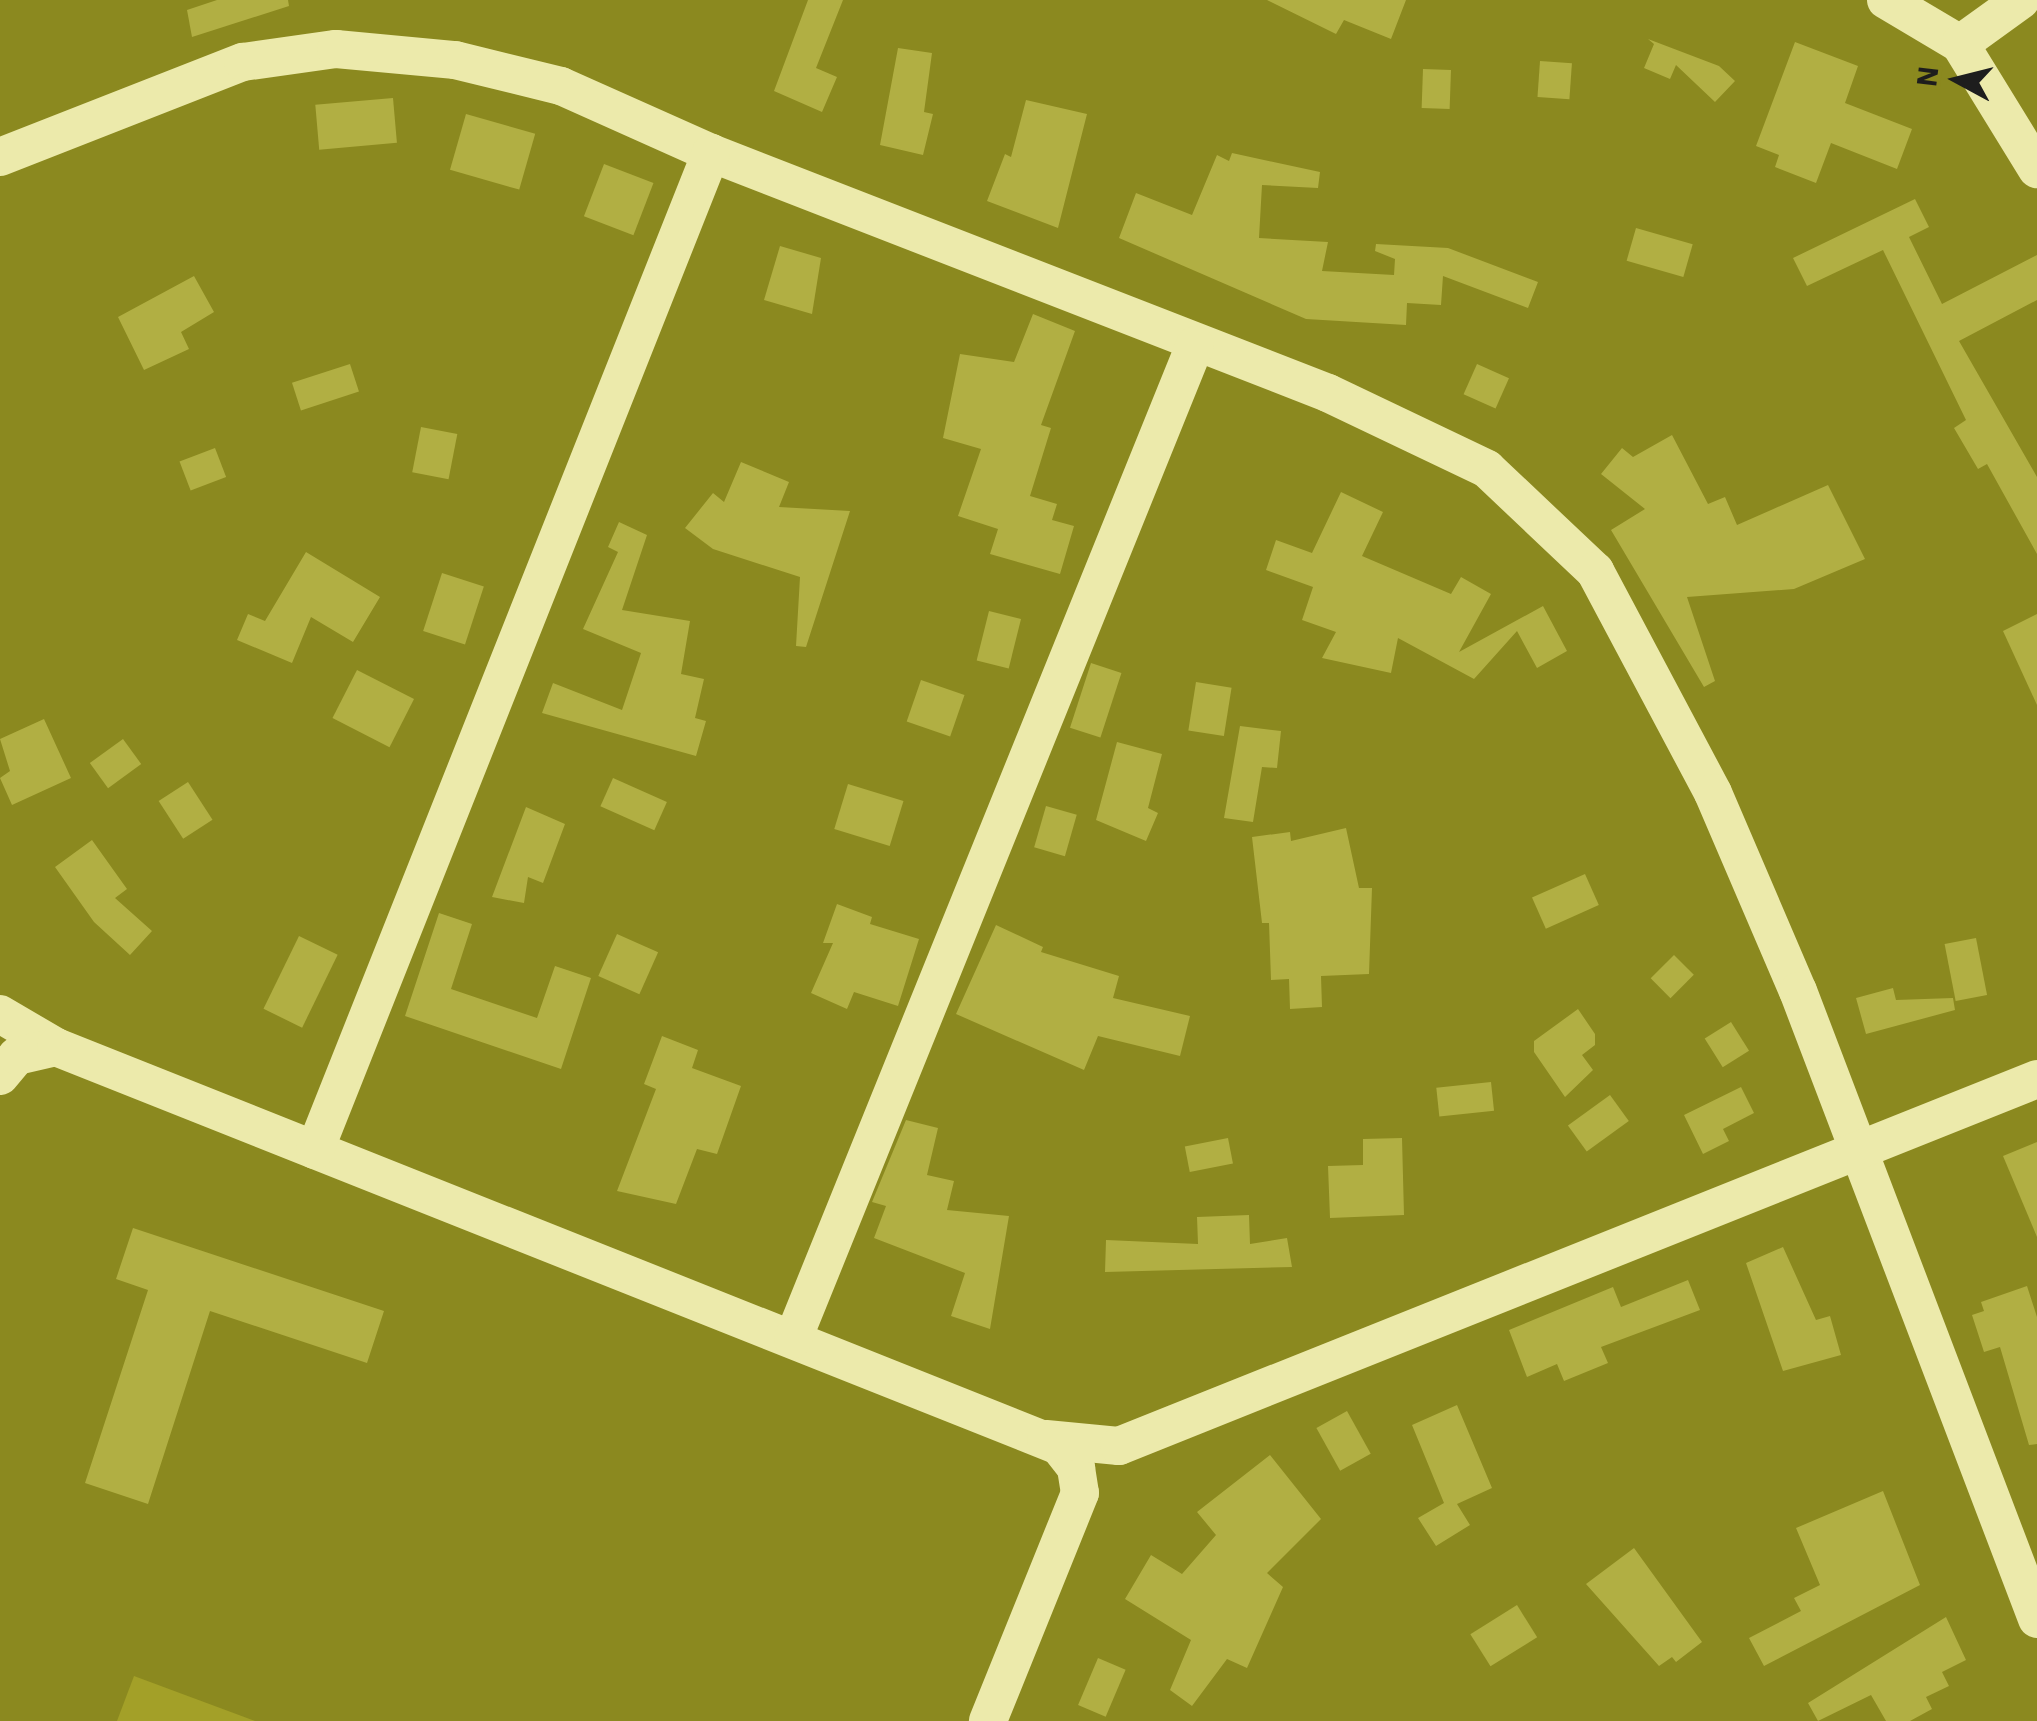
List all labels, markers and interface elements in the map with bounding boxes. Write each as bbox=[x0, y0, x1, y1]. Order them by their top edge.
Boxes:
north arrow bbox=[1907, 30, 2007, 130]
text: N bbox=[1907, 64, 1946, 89]

